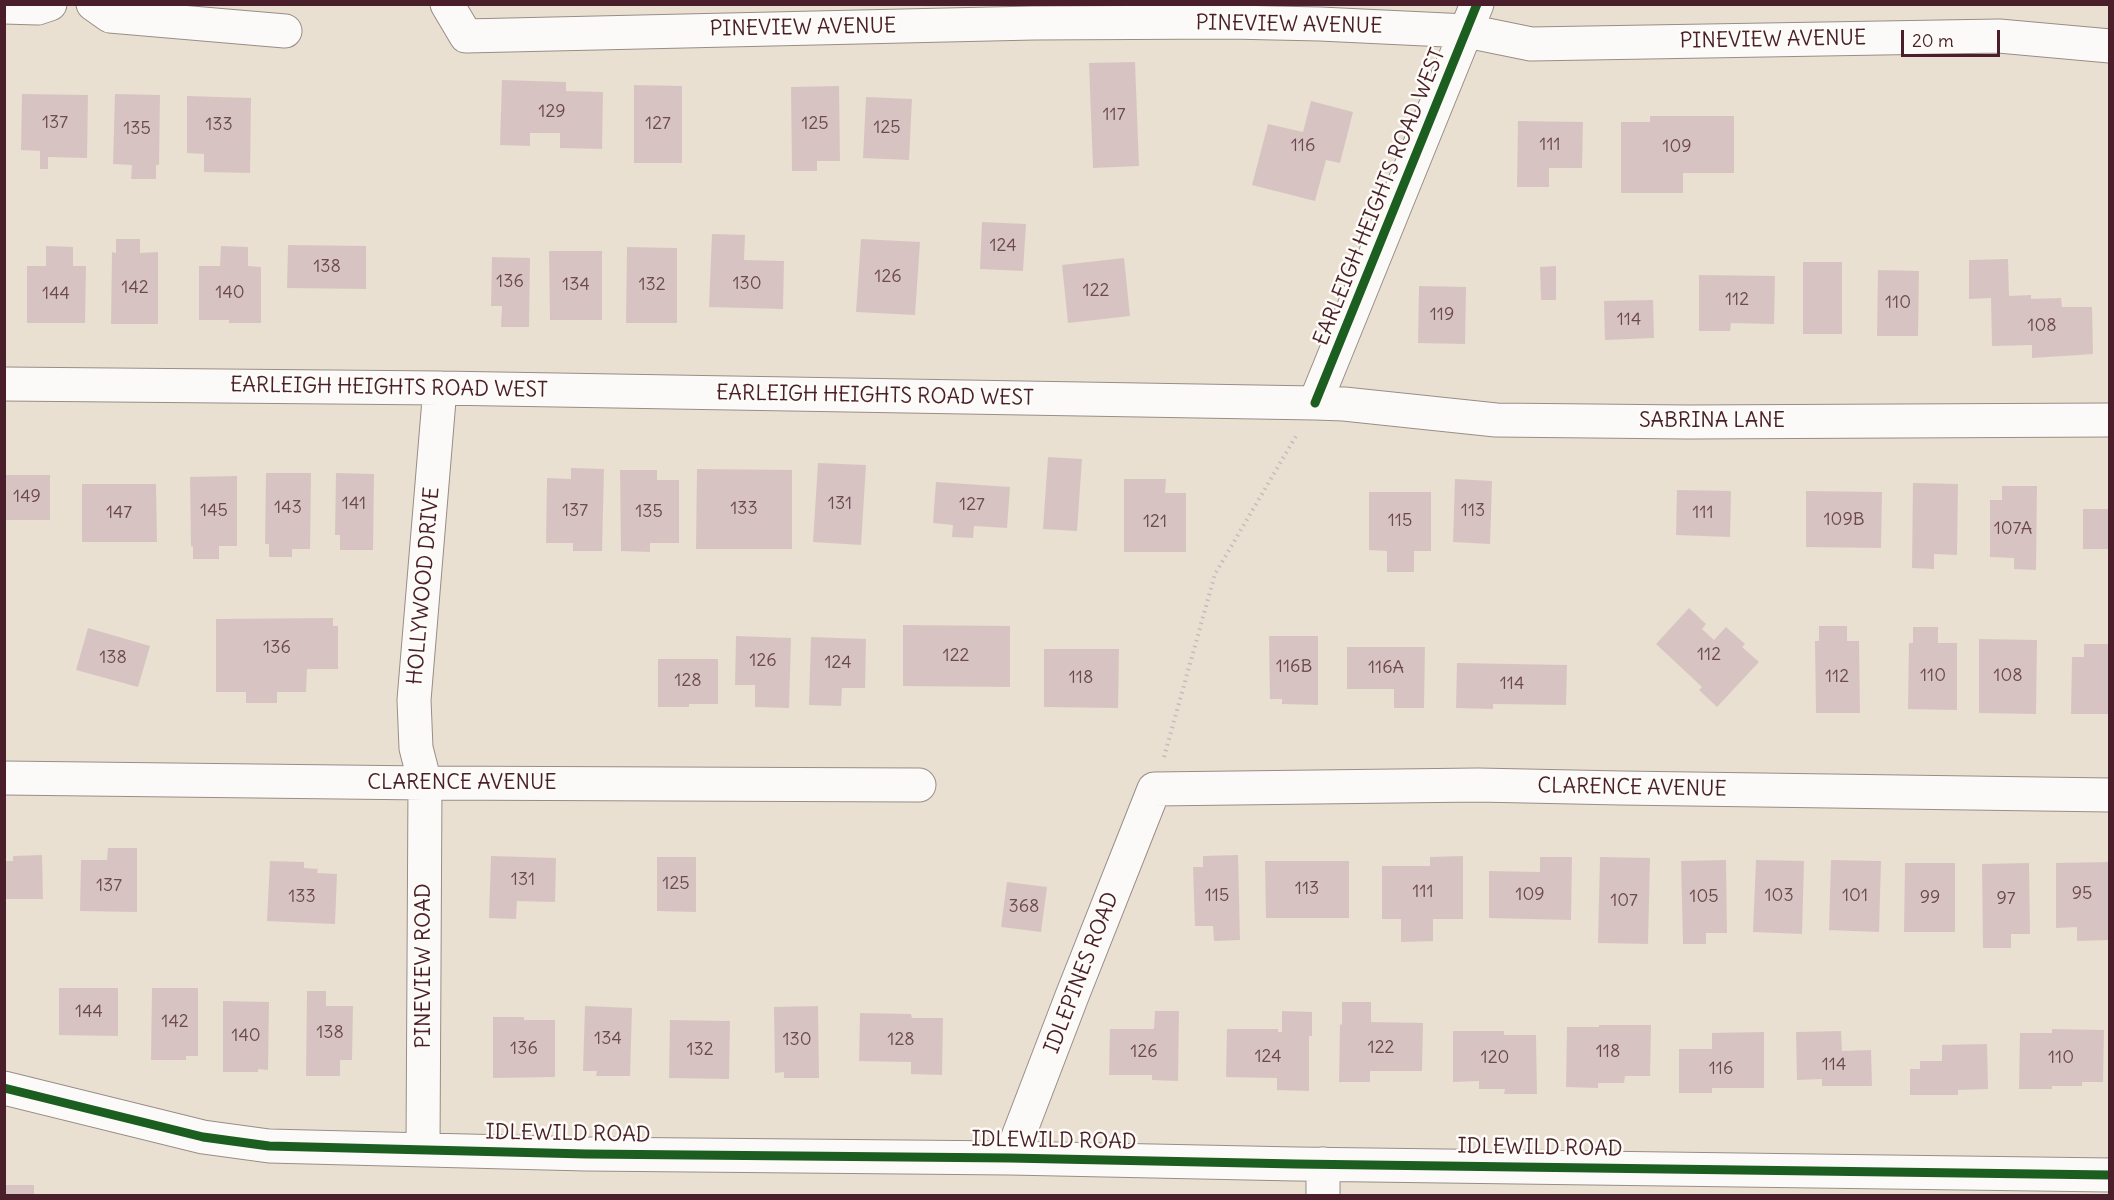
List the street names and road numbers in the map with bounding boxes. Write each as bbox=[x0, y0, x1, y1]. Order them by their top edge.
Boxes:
street label: PINEVIEW AVENUE bbox=[1195, 11, 1383, 39]
street label: PINEVIEW AVENUE bbox=[709, 14, 897, 42]
street label: PINEVIEW AVENUE bbox=[1679, 26, 1867, 54]
street label: EARLEIGH HEIGHTS ROAD WEST bbox=[1309, 45, 1451, 349]
street label: EARLEIGH HEIGHTS ROAD WEST bbox=[230, 373, 548, 403]
street label: EARLEIGH HEIGHTS ROAD WEST bbox=[716, 381, 1034, 411]
street label: SABRINA LANE bbox=[1639, 408, 1785, 434]
street label: HOLLYWOOD DRIVE bbox=[403, 486, 445, 686]
street label: CLARENCE AVENUE bbox=[367, 770, 557, 796]
street label: CLARENCE AVENUE bbox=[1537, 774, 1727, 802]
street label: PINEVIEW ROAD bbox=[411, 883, 437, 1049]
street label: IDLEPINES ROAD bbox=[1040, 889, 1124, 1057]
street label: IDLEWILD ROAD bbox=[485, 1120, 651, 1148]
street label: IDLEWILD ROAD bbox=[971, 1127, 1137, 1155]
street label: IDLEWILD ROAD bbox=[1457, 1134, 1623, 1162]

